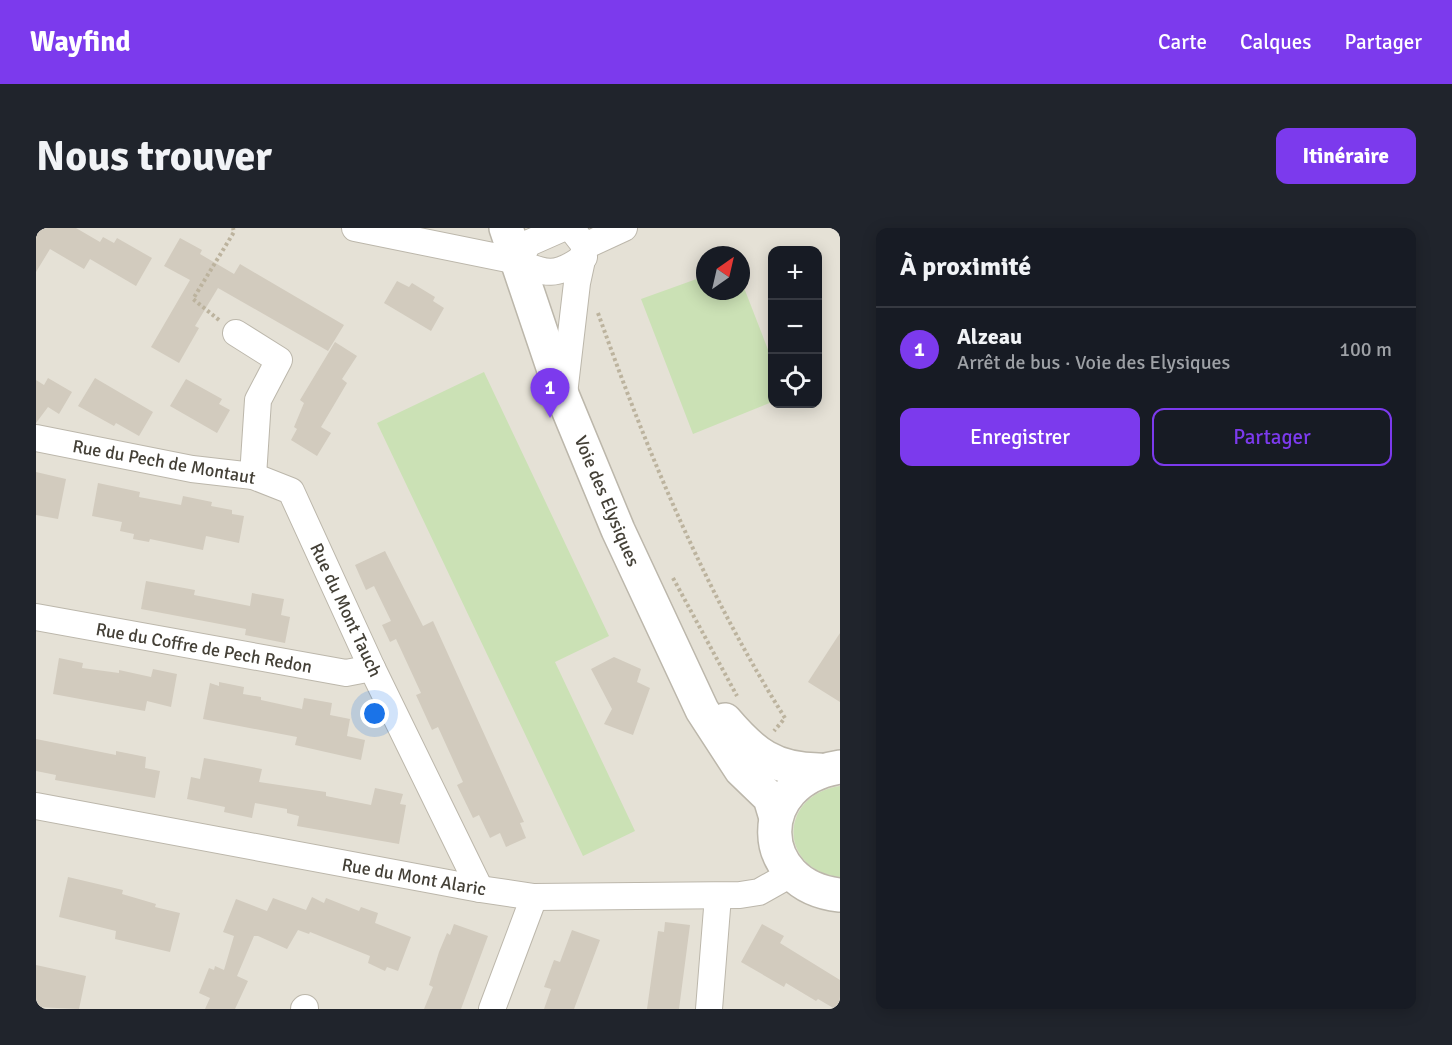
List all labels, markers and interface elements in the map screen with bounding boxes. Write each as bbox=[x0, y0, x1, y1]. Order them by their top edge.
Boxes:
text: Wayfind bbox=[30, 25, 131, 59]
text: Carte bbox=[1158, 29, 1207, 55]
text: Calques bbox=[1240, 29, 1311, 55]
text: Partager bbox=[1344, 29, 1422, 55]
button: Itinéraire bbox=[1276, 128, 1416, 184]
text: Nous trouver bbox=[36, 131, 272, 182]
north arrow bbox=[696, 246, 750, 300]
map controls bbox=[768, 246, 822, 408]
button: + bbox=[768, 246, 822, 300]
text: À proximité bbox=[900, 251, 1031, 283]
button: − bbox=[768, 300, 822, 354]
text: Alzeau bbox=[957, 323, 1022, 350]
text: 1 bbox=[914, 337, 925, 362]
text: 100 m bbox=[1339, 337, 1392, 362]
text: Arrêt de bus · Voie des Elysiques bbox=[957, 350, 1230, 375]
button: locate bbox=[768, 354, 822, 408]
pin: 1 bbox=[530, 368, 570, 418]
button: Enregistrer bbox=[900, 408, 1140, 466]
button: Partager bbox=[1152, 408, 1392, 466]
street label: Voie des Elysiques bbox=[570, 432, 644, 570]
street label: Rue du Pech de Montaut bbox=[71, 435, 257, 489]
street label: Rue du Mont Tauch bbox=[305, 540, 387, 680]
street label: Rue du Coffre de Pech Redon bbox=[94, 618, 314, 678]
your location bbox=[360, 699, 389, 728]
street label: Rue du Mont Alaric bbox=[340, 853, 488, 901]

